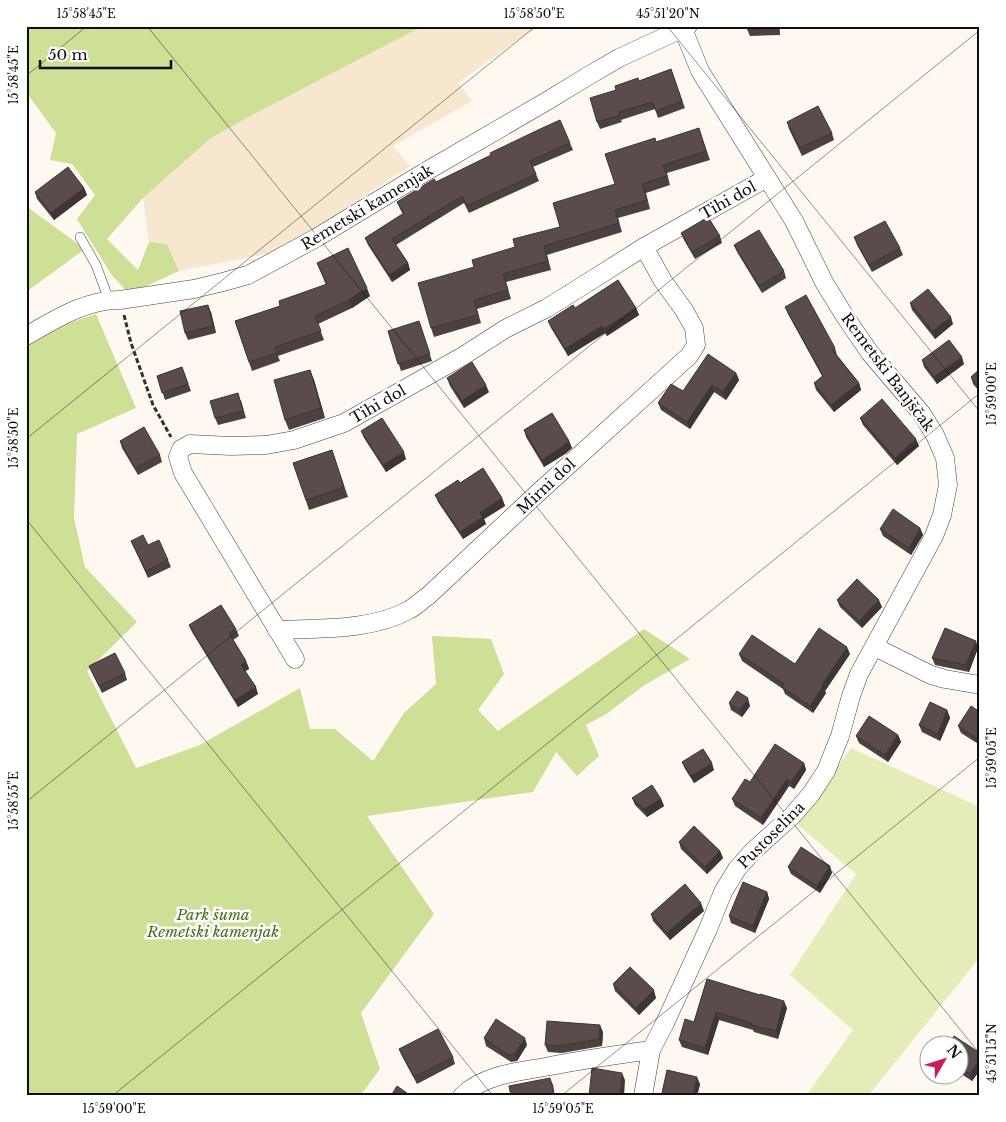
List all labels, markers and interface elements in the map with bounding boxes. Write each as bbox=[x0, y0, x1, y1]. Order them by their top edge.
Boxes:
text: 15°58'45"E bbox=[56, 6, 116, 21]
text: 15°58'50"E bbox=[504, 6, 565, 21]
text: 45°51'20"N bbox=[636, 6, 700, 21]
scale bar bbox=[40, 38, 171, 70]
text: 15°58'45"E bbox=[6, 45, 21, 105]
text: 50 m bbox=[48, 45, 88, 64]
street label: Remetski kamenjak bbox=[297, 160, 437, 254]
street label: Tihi dol bbox=[697, 177, 759, 223]
street label: Remetski Banjščak bbox=[837, 309, 939, 436]
text: 15°59'00"E bbox=[984, 362, 999, 426]
street label: Tihi dol bbox=[347, 380, 409, 428]
text: 15°58'50"E bbox=[6, 407, 21, 468]
street label: Mirni dol bbox=[513, 454, 579, 518]
text: 15°59'05"E bbox=[984, 727, 999, 789]
text: 15°58'55"E bbox=[6, 771, 21, 831]
street label: Pustoselina bbox=[734, 797, 809, 872]
park label: Park šuma Remetski kamenjak bbox=[146, 905, 279, 941]
text: 45°51'15"N bbox=[984, 1023, 999, 1083]
north arrow bbox=[918, 1034, 968, 1084]
text: N bbox=[943, 1041, 965, 1063]
text: 15°59'00"E bbox=[82, 1101, 146, 1116]
text: 15°59'05"E bbox=[532, 1101, 594, 1116]

